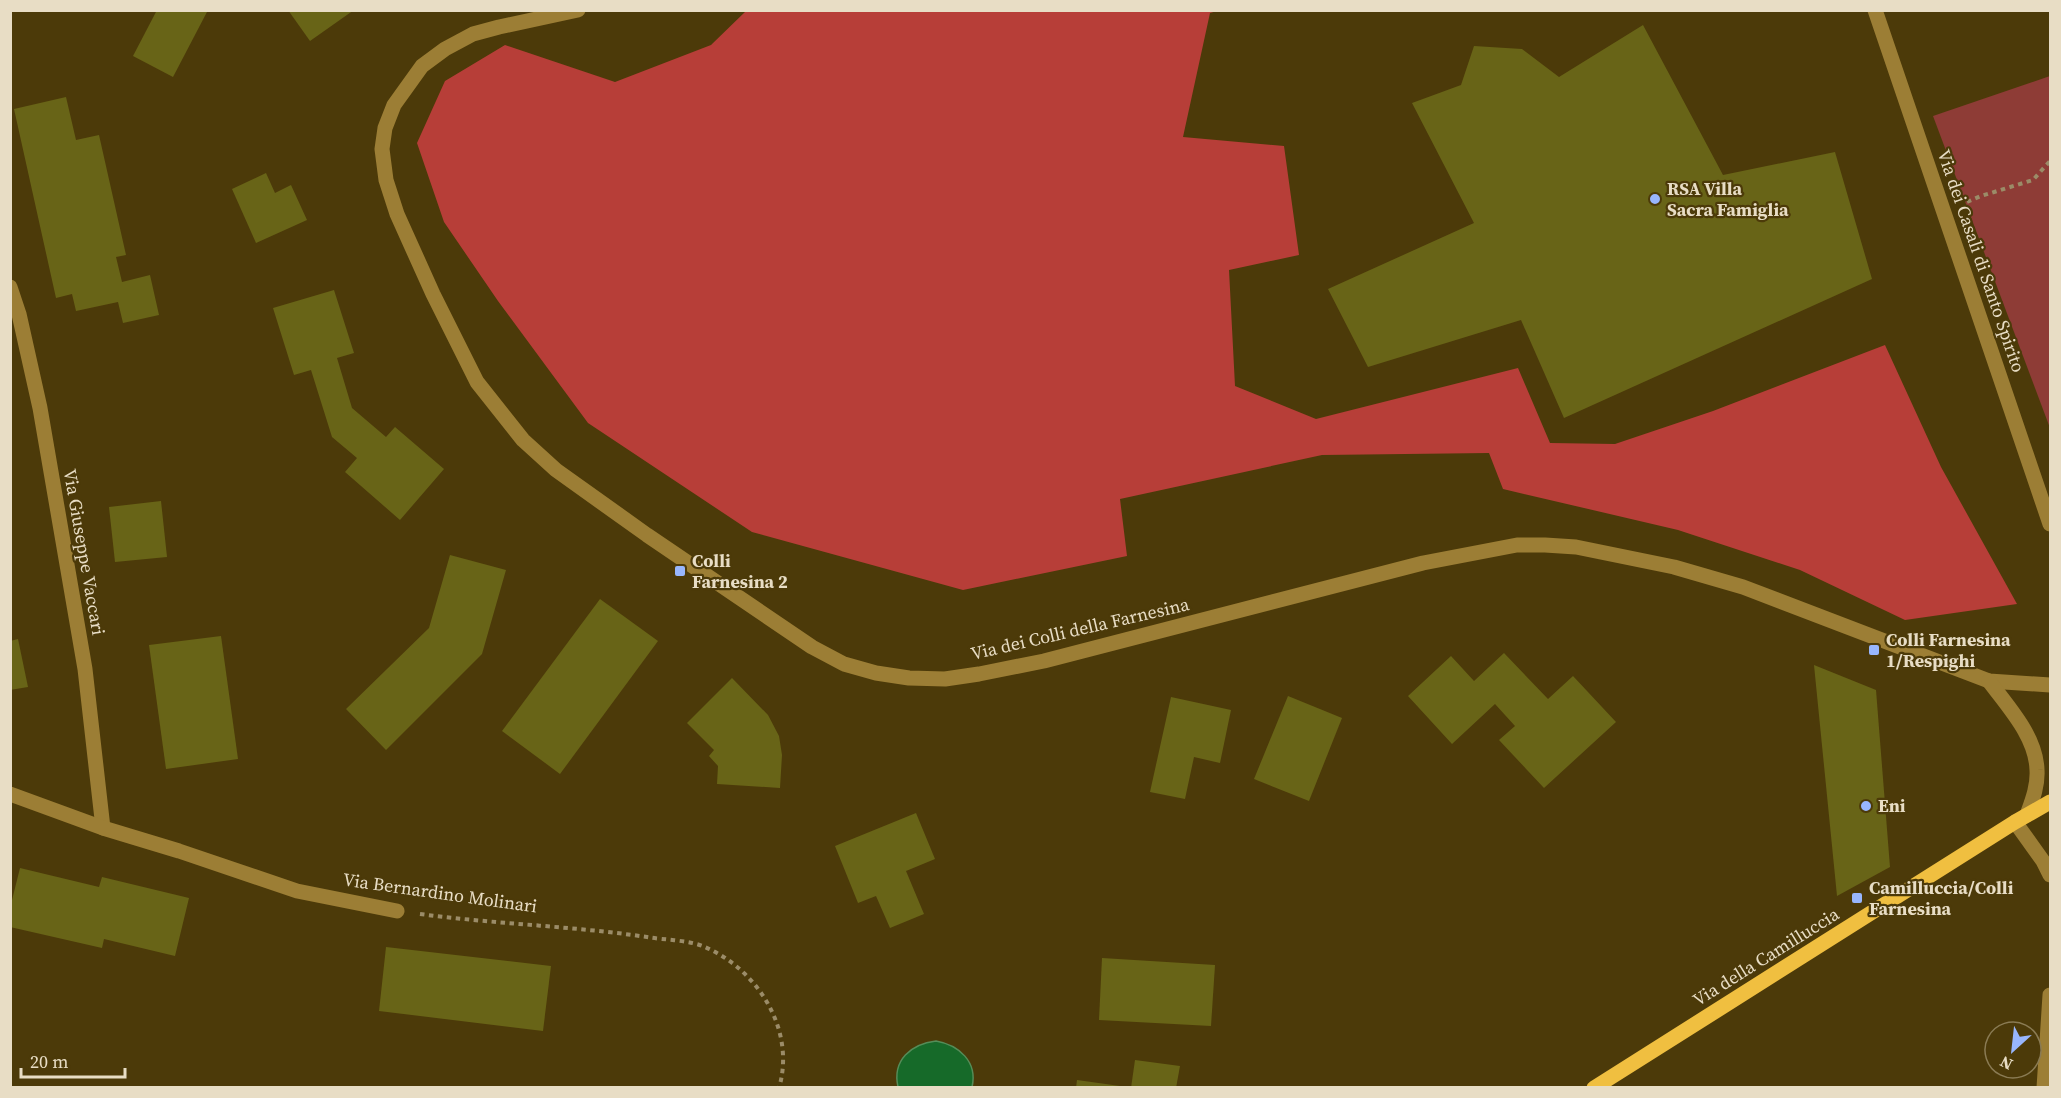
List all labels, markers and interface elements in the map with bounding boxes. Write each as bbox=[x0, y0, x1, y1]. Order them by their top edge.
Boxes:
street label: Via dei Casali di Santo Spirito bbox=[1932, 146, 2031, 376]
place label: RSA Villa Sacra Famiglia bbox=[1667, 176, 1789, 222]
marker: RSA Villa Sacra Famiglia bbox=[1648, 192, 1662, 206]
street label: Via Giuseppe Vaccari bbox=[58, 467, 111, 637]
place label: Colli Farnesina 2 bbox=[692, 548, 788, 594]
marker: Colli Farnesina 2 bbox=[673, 564, 687, 578]
street label: Via dei Colli della Farnesina bbox=[968, 591, 1192, 666]
place label: Colli Farnesina 1/Respighi bbox=[1886, 627, 2011, 673]
marker: Colli Farnesina 1/Respighi bbox=[1867, 643, 1881, 657]
place label: Eni bbox=[1878, 793, 1906, 818]
marker: Eni bbox=[1859, 799, 1873, 813]
street label: Via Bernardino Molinari bbox=[341, 867, 539, 918]
place label: Camilluccia/Colli Farnesina bbox=[1869, 875, 2014, 921]
marker: Camilluccia/Colli Farnesina bbox=[1850, 891, 1864, 905]
street label: Via della Camilluccia bbox=[1688, 901, 1844, 1012]
north arrow bbox=[1983, 1020, 2043, 1080]
scale bar bbox=[21, 1041, 124, 1079]
text: 20 m bbox=[30, 1049, 68, 1074]
text: N bbox=[1996, 1051, 2016, 1076]

